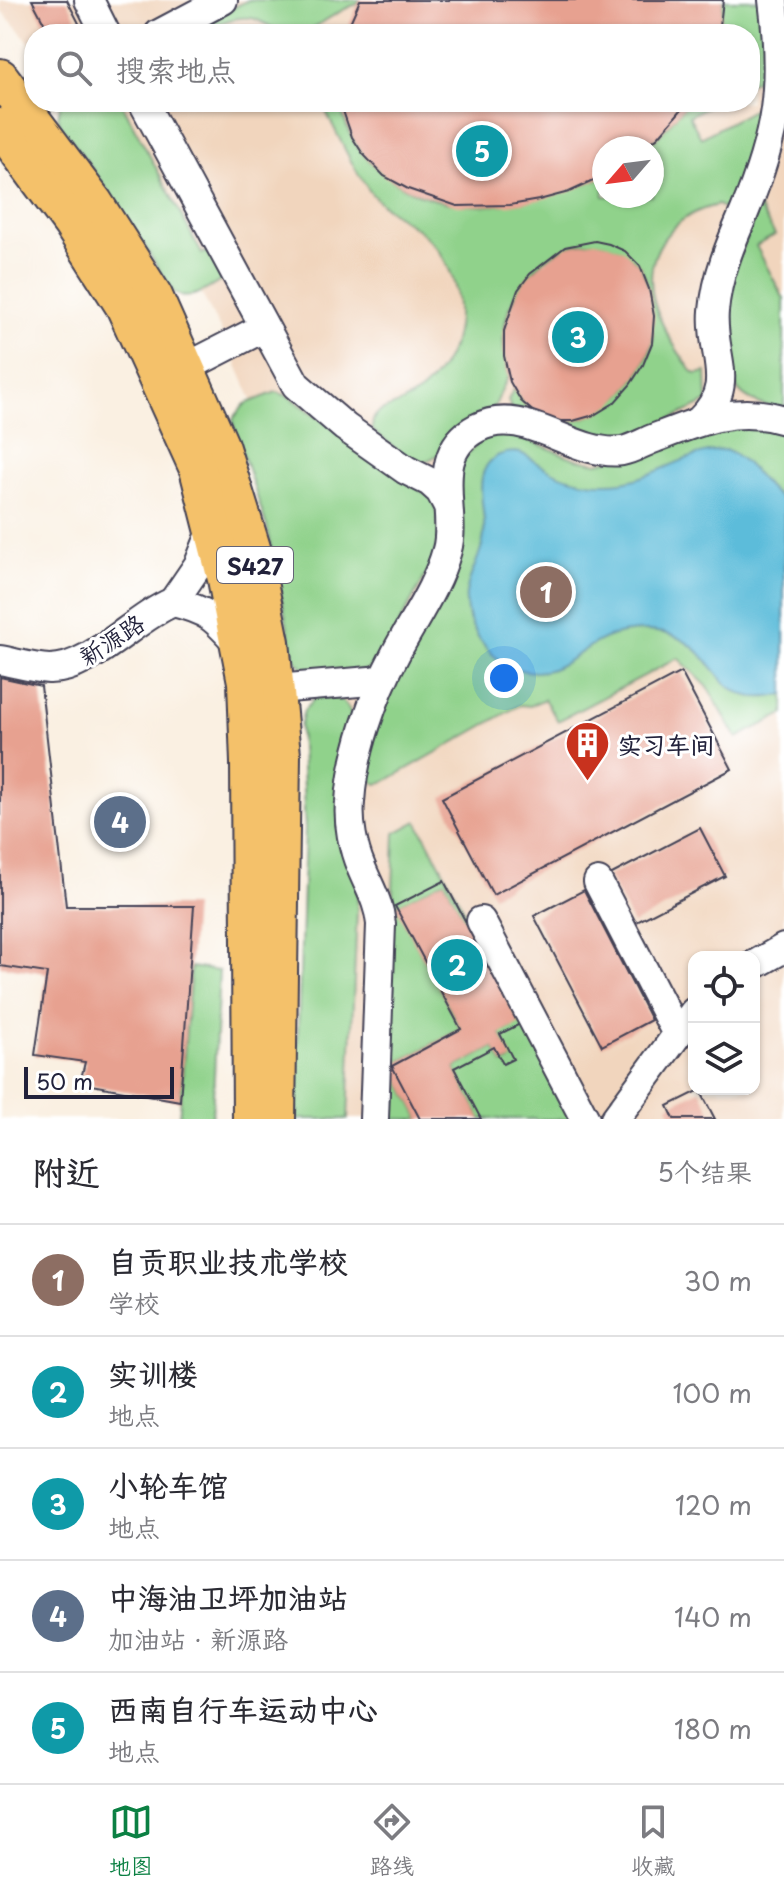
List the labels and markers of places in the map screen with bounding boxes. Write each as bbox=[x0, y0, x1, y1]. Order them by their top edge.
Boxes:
pin: 5 bbox=[456, 121, 508, 181]
pin: 3 bbox=[552, 307, 604, 367]
pin: 1 bbox=[520, 562, 572, 622]
building icon: 实习车间 bbox=[563, 720, 611, 783]
place label: 实习车间 bbox=[618, 726, 714, 762]
pin: 4 bbox=[94, 792, 146, 852]
pin: 2 bbox=[431, 935, 483, 995]

